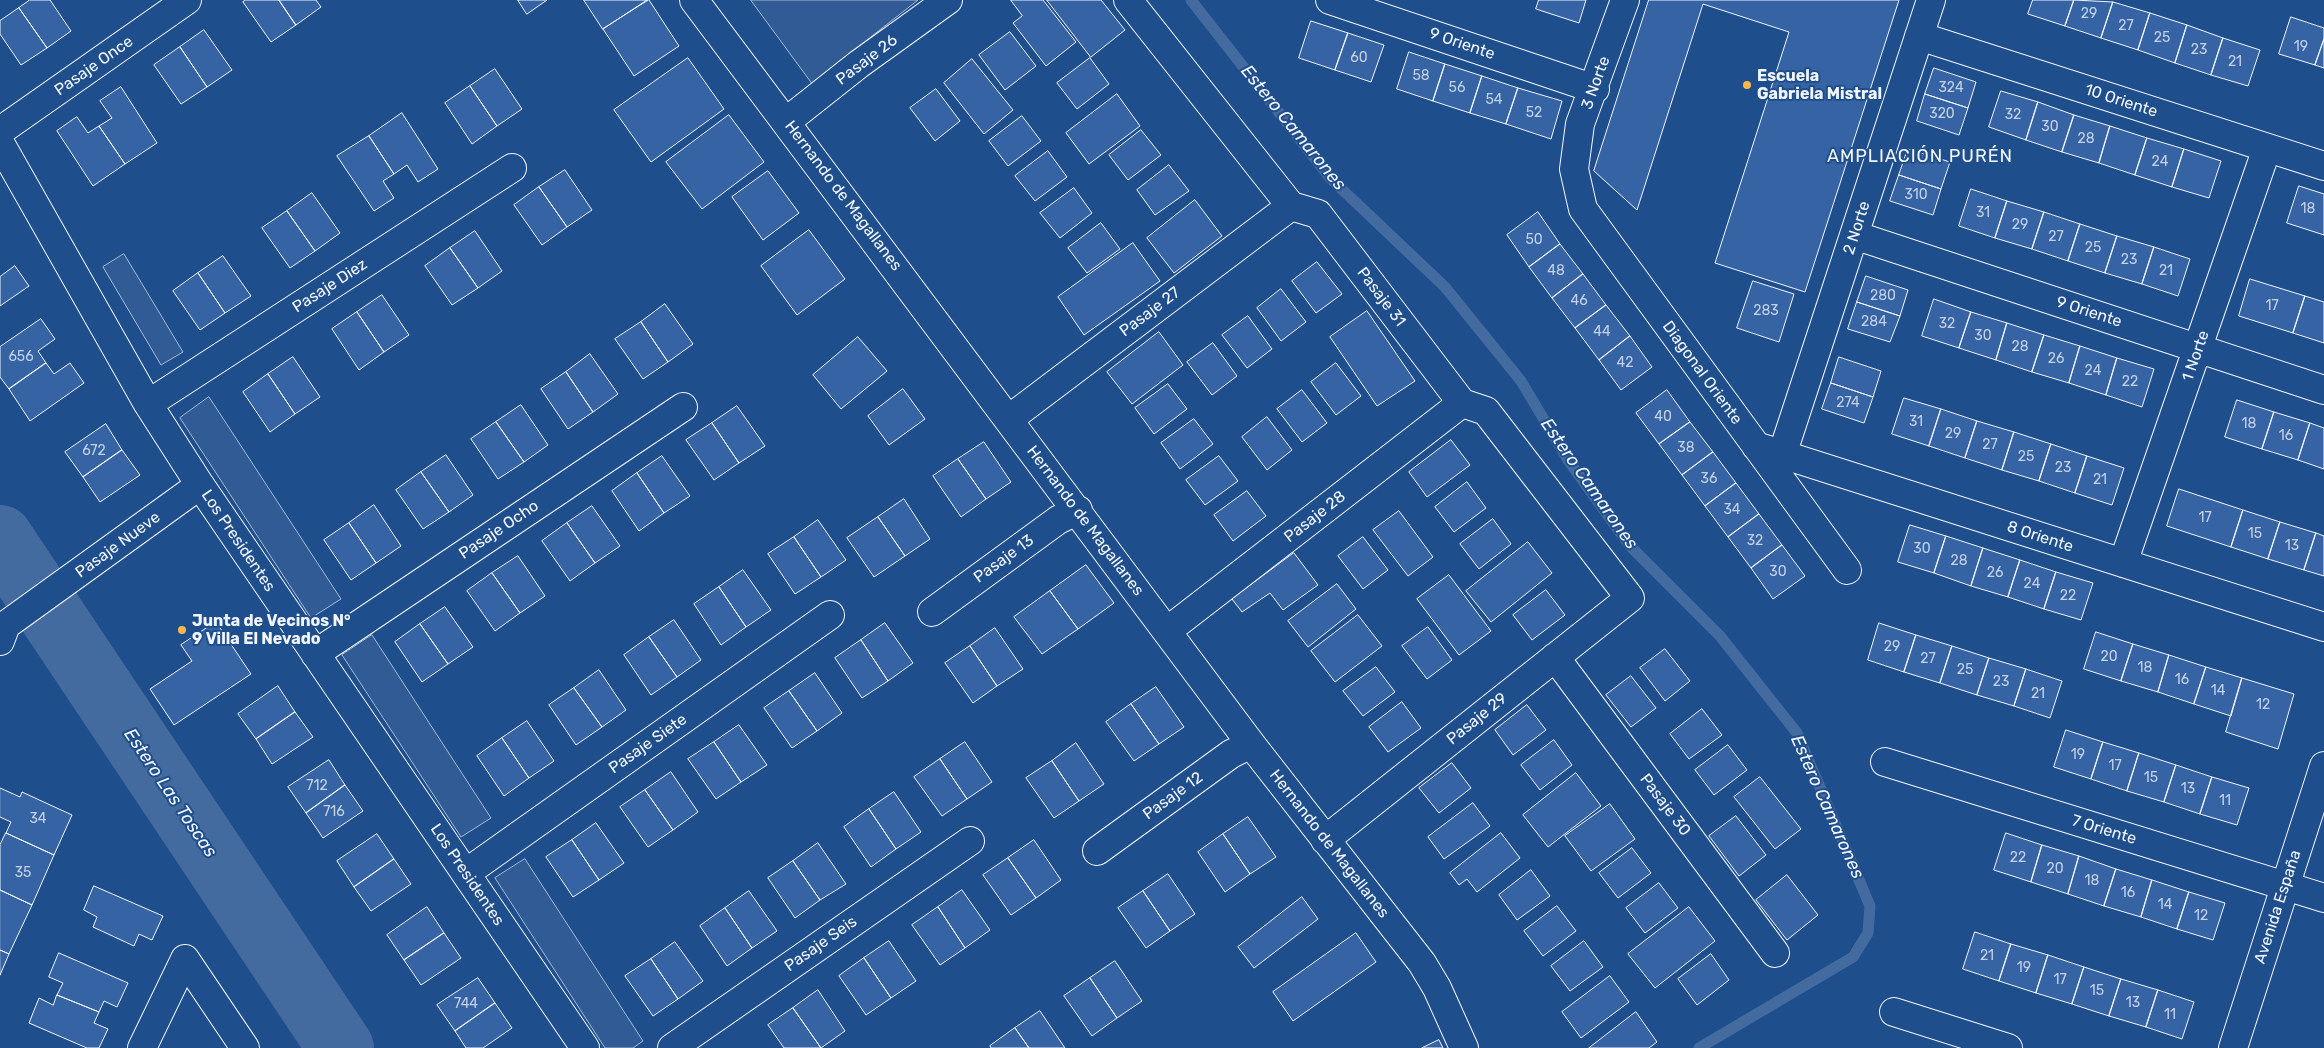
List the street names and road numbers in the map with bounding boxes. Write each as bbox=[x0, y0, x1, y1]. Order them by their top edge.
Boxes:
street label: 9 Oriente bbox=[1427, 24, 1497, 64]
street label: Pasaje 26 bbox=[832, 31, 902, 89]
street label: Pasaje Once bbox=[51, 32, 137, 100]
street label: 3 Norte bbox=[1578, 54, 1614, 112]
street label: 10 Oriente bbox=[2082, 80, 2160, 122]
street label: Hernando de Magallanes bbox=[780, 117, 906, 275]
street label: 2 Norte bbox=[1839, 199, 1875, 257]
street label: Pasaje Diez bbox=[289, 255, 371, 317]
street label: Pasaje 31 bbox=[1353, 264, 1409, 330]
street label: Pasaje 27 bbox=[1116, 283, 1184, 341]
street label: 9 Oriente bbox=[2054, 292, 2124, 332]
street label: Diagonal Oriente bbox=[1658, 317, 1746, 429]
street label: 1 Norte bbox=[2178, 328, 2214, 384]
street label: Hernando de Magallanes bbox=[1022, 442, 1148, 600]
street label: Los Presidentes bbox=[197, 486, 279, 596]
street label: Pasaje 28 bbox=[1280, 487, 1350, 547]
street label: Pasaje Ocho bbox=[456, 496, 542, 564]
street label: Pasaje Nueve bbox=[72, 508, 164, 582]
street label: 8 Oriente bbox=[2004, 517, 2076, 557]
street label: Pasaje 13 bbox=[970, 531, 1038, 587]
street label: Pasaje 29 bbox=[1443, 689, 1511, 749]
street label: Pasaje Siete bbox=[605, 710, 691, 778]
street label: Hernando de Magallanes bbox=[1265, 766, 1393, 922]
street label: Pasaje 12 bbox=[1139, 768, 1207, 824]
street label: Pasaje 30 bbox=[1635, 770, 1695, 840]
street label: 7 Oriente bbox=[2069, 811, 2139, 849]
street label: Los Presidentes bbox=[426, 820, 508, 930]
street label: Avenida España bbox=[2251, 848, 2305, 966]
street label: Pasaje Seis bbox=[781, 912, 861, 976]

